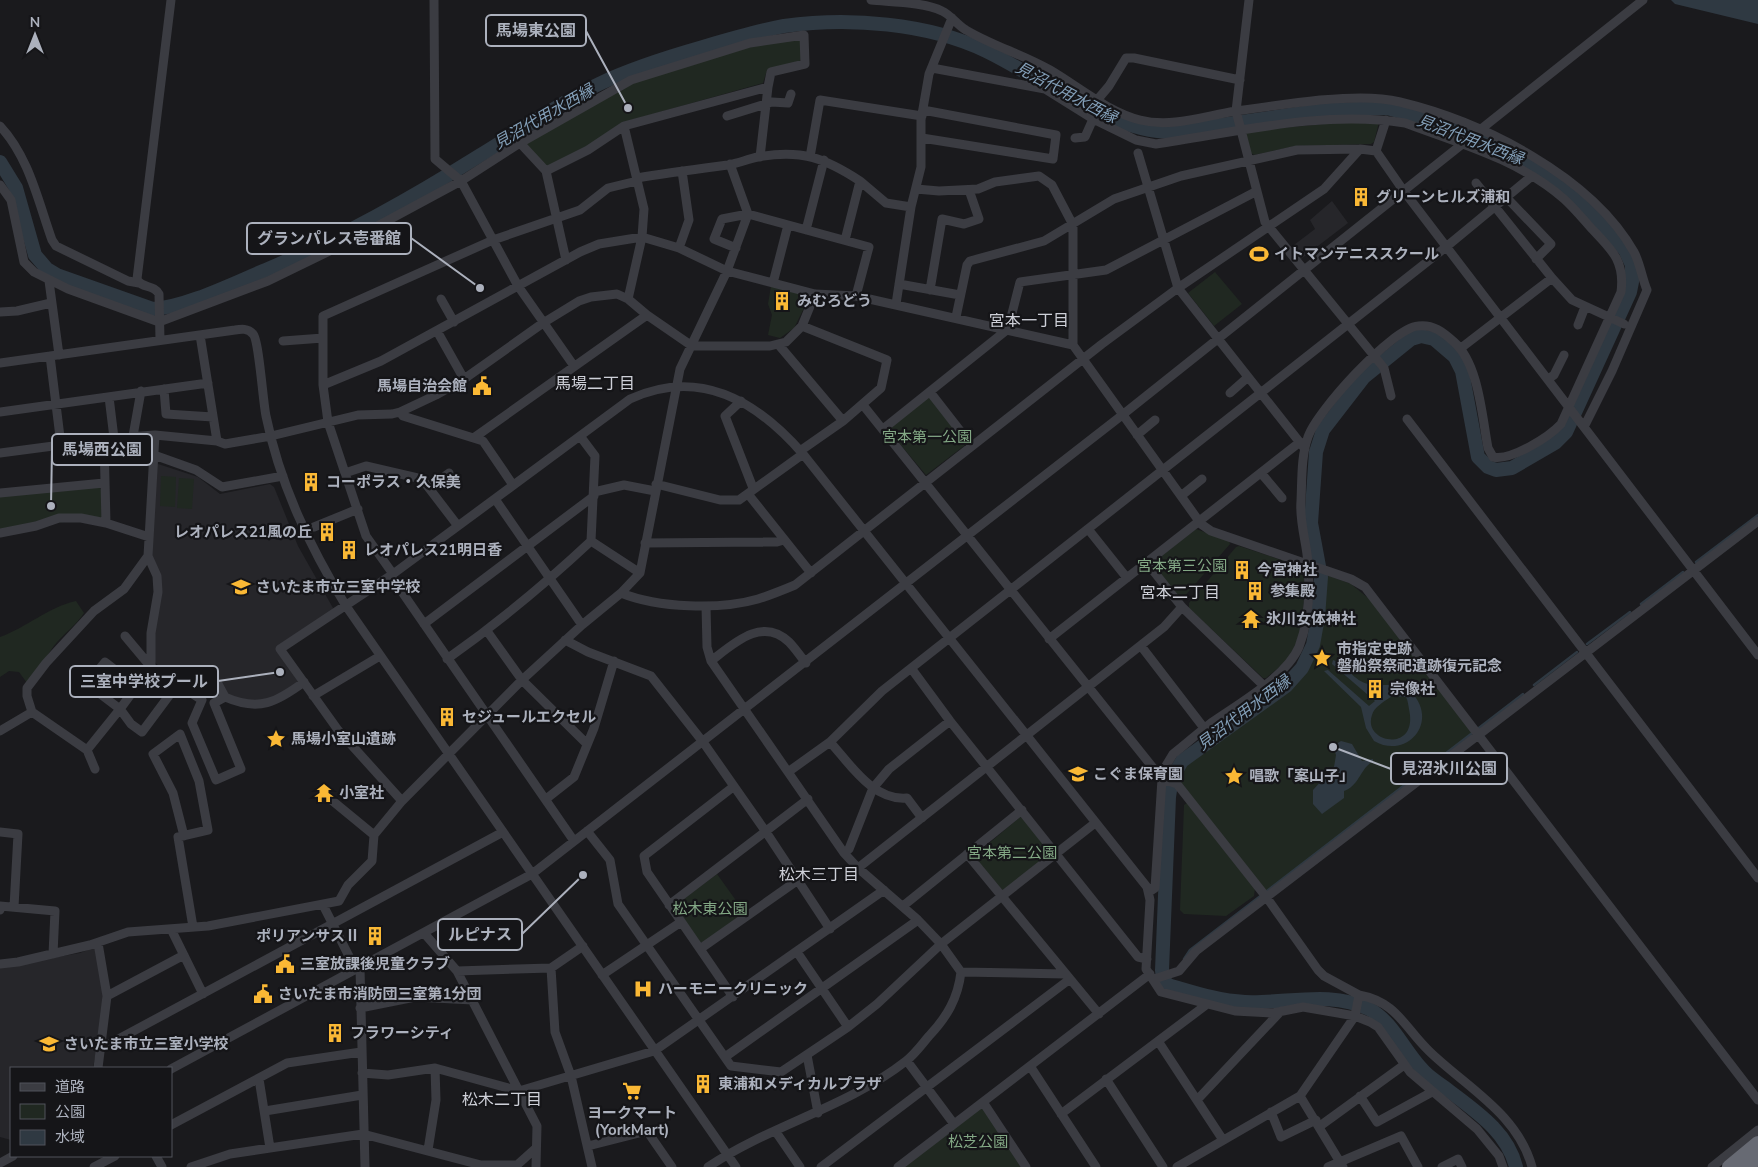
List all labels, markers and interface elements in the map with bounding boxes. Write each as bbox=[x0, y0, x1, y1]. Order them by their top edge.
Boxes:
north arrow bbox=[10, 10, 60, 60]
text: N bbox=[30, 13, 40, 32]
callout: 馬場東公園 bbox=[486, 15, 586, 46]
text: 馬場東公園 bbox=[496, 20, 576, 42]
water label: 見沼代用水西縁 bbox=[1011, 57, 1122, 130]
water label: 見沼代用水西縁 bbox=[490, 78, 600, 155]
water label: 見沼代用水西縁 bbox=[1414, 110, 1528, 171]
building icon: グリーンヒルズ浦和 bbox=[1350, 186, 1372, 208]
place label: グリーンヒルズ浦和 bbox=[1376, 187, 1510, 207]
callout: グランパレス壱番館 bbox=[247, 223, 411, 254]
text: グランパレス壱番館 bbox=[257, 228, 401, 250]
sports icon: イトマンテニススクール bbox=[1248, 243, 1270, 265]
place label: イトマンテニススクール bbox=[1274, 244, 1439, 264]
building icon: みむろどう bbox=[771, 290, 793, 312]
place label: みむろどう bbox=[797, 291, 872, 311]
district label: 宮本一丁目 bbox=[989, 310, 1069, 332]
district label: 馬場二丁目 bbox=[555, 373, 635, 395]
public building icon: 馬場自治会館 bbox=[471, 375, 493, 397]
place label: 馬場自治会館 bbox=[377, 376, 467, 396]
park label: 宮本第一公園 bbox=[882, 427, 972, 447]
callout: 馬場西公園 bbox=[52, 434, 152, 465]
text: 馬場西公園 bbox=[62, 439, 142, 461]
building icon: コーポラス・久保美 bbox=[300, 471, 322, 493]
place label: コーポラス・久保美 bbox=[326, 472, 461, 492]
building icon: レオパレス21風の丘 bbox=[316, 521, 338, 543]
place label: レオパレス21風の丘 bbox=[174, 522, 312, 542]
building icon: レオパレス21明日香 bbox=[338, 539, 360, 561]
place label: レオパレス21明日香 bbox=[364, 540, 502, 560]
park label: 宮本第三公園 bbox=[1137, 556, 1227, 576]
building icon: 今宮神社 bbox=[1231, 559, 1253, 581]
place label: 今宮神社 bbox=[1257, 560, 1317, 580]
school or university icon: さいたま市立三室中学校 bbox=[230, 576, 252, 598]
place label: さいたま市立三室中学校 bbox=[256, 577, 421, 597]
building icon: 参集殿 bbox=[1244, 580, 1266, 602]
place label: 参集殿 bbox=[1270, 581, 1315, 601]
district label: 宮本二丁目 bbox=[1140, 582, 1220, 604]
temple icon: 氷川女体神社 bbox=[1240, 608, 1262, 630]
place label: 氷川女体神社 bbox=[1266, 609, 1356, 629]
place label: 市指定史跡 磐船祭祭祀遺跡復元記念 bbox=[1337, 639, 1502, 676]
place icon: 市指定史跡 磐船祭祭祀遺跡復元記念 bbox=[1311, 647, 1333, 669]
callout: 三室中学校プール bbox=[70, 666, 218, 697]
water label: 見沼代用水西縁 bbox=[1193, 669, 1297, 755]
text: 三室中学校プール bbox=[80, 671, 208, 693]
building icon: 宗像社 bbox=[1364, 678, 1386, 700]
place label: 宗像社 bbox=[1390, 679, 1435, 699]
building icon: セジュールエクセル bbox=[436, 706, 458, 728]
place label: セジュールエクセル bbox=[462, 707, 596, 727]
place icon: 馬場小室山遺跡 bbox=[265, 728, 287, 750]
place label: 馬場小室山遺跡 bbox=[291, 729, 396, 749]
callout: 見沼氷川公園 bbox=[1391, 753, 1507, 784]
text: 見沼氷川公園 bbox=[1401, 758, 1497, 780]
school or university icon: こぐま保育園 bbox=[1067, 763, 1089, 785]
place label: こぐま保育園 bbox=[1093, 764, 1183, 784]
place icon: 唱歌「案山子」 bbox=[1223, 765, 1245, 787]
place label: 唱歌「案山子」 bbox=[1249, 766, 1354, 786]
temple icon: 小室社 bbox=[313, 782, 335, 804]
place label: 小室社 bbox=[339, 783, 384, 803]
park label: 宮本第二公園 bbox=[967, 843, 1057, 863]
district label: 松木三丁目 bbox=[779, 864, 859, 886]
park label: 松木東公園 bbox=[672, 899, 748, 919]
callout: ルピナス bbox=[438, 919, 522, 950]
text: ルピナス bbox=[448, 924, 512, 946]
building icon: ポリアンサスⅡ bbox=[364, 925, 386, 947]
place label: ポリアンサスⅡ bbox=[256, 926, 360, 946]
public building icon: 三室放課後児童クラブ bbox=[274, 953, 296, 975]
place label: 三室放課後児童クラブ bbox=[300, 954, 450, 974]
hospital icon: ハーモニークリニック bbox=[632, 978, 654, 1000]
place label: ハーモニークリニック bbox=[658, 979, 808, 999]
public building icon: さいたま市消防団三室第1分団 bbox=[252, 983, 274, 1005]
place label: さいたま市消防団三室第1分団 bbox=[278, 984, 482, 1004]
building icon: フラワーシティ bbox=[324, 1022, 346, 1044]
place label: フラワーシティ bbox=[350, 1023, 454, 1043]
school or university icon: さいたま市立三室小学校 bbox=[38, 1033, 60, 1055]
place label: さいたま市立三室小学校 bbox=[64, 1034, 229, 1054]
legend bbox=[10, 1067, 172, 1157]
building icon: 東浦和メディカルプラザ bbox=[692, 1073, 714, 1095]
place label: 東浦和メディカルプラザ bbox=[718, 1074, 882, 1094]
text: 道路 bbox=[55, 1077, 85, 1097]
supermarket icon: ヨークマート (YorkMart) bbox=[621, 1080, 643, 1102]
district label: 松木二丁目 bbox=[462, 1089, 542, 1111]
text: 公園 bbox=[55, 1102, 85, 1122]
place label: ヨークマート (YorkMart) bbox=[587, 1103, 677, 1140]
text: 水域 bbox=[55, 1127, 85, 1147]
park label: 松芝公園 bbox=[948, 1132, 1008, 1152]

